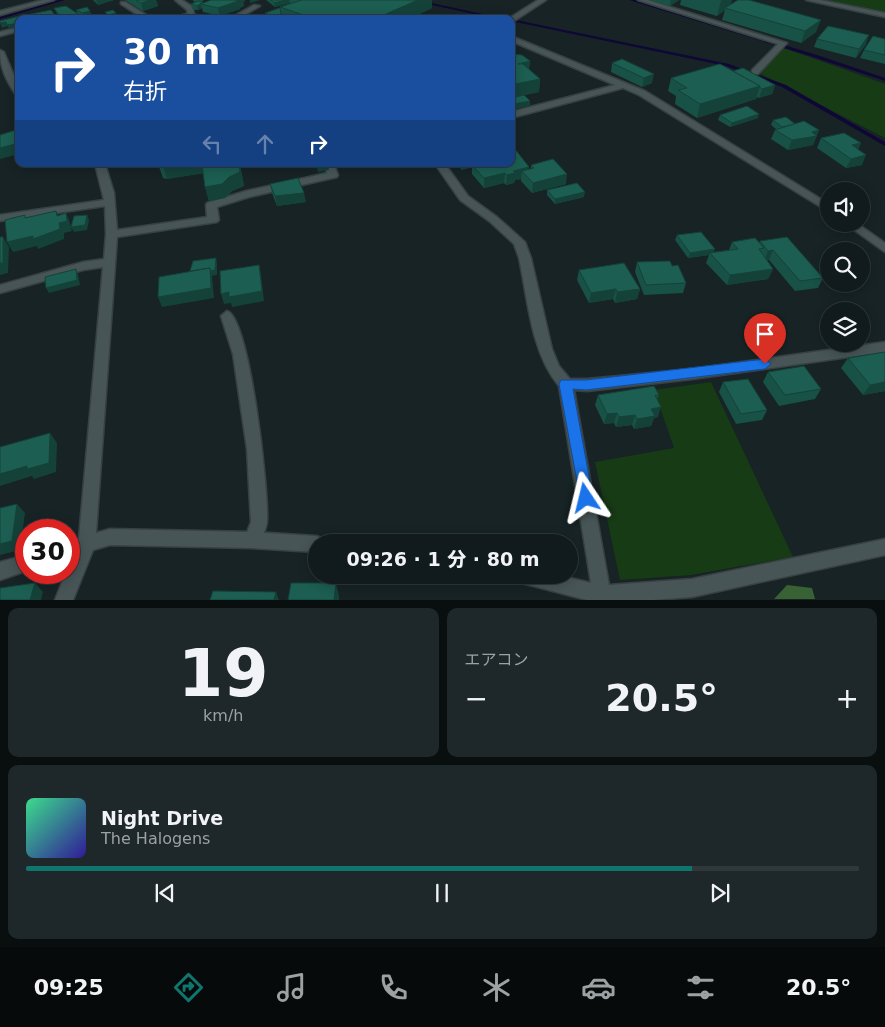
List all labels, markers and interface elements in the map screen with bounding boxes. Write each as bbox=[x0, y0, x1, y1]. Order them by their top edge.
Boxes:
text: 30 m bbox=[123, 32, 220, 72]
icon: right bbox=[40, 35, 105, 100]
text: 右折 bbox=[123, 79, 167, 104]
icon: left bbox=[198, 130, 226, 158]
icon: ahead bbox=[251, 130, 279, 158]
icon: right bbox=[304, 130, 332, 158]
map controls bbox=[820, 182, 870, 352]
button: sound bbox=[820, 182, 870, 232]
button: search bbox=[820, 242, 870, 292]
button: layers bbox=[820, 302, 870, 352]
pin bbox=[744, 313, 786, 364]
icon: arrive bbox=[751, 320, 779, 348]
position arrow bbox=[559, 471, 611, 523]
speed limit sign: 30 bbox=[15, 519, 80, 584]
text: 09:26 · 1 分 · 80 m bbox=[346, 548, 540, 570]
text: 19 bbox=[178, 636, 268, 711]
text: エアコン bbox=[465, 650, 529, 669]
text: 20.5° bbox=[605, 676, 718, 720]
text: − bbox=[465, 682, 488, 715]
text: + bbox=[836, 682, 859, 715]
text: km/h bbox=[203, 706, 243, 725]
text: Night Drive bbox=[101, 807, 223, 829]
text: The Halogens bbox=[101, 829, 210, 848]
icon: previous bbox=[151, 879, 179, 907]
icon: pause bbox=[428, 879, 456, 907]
icon: next bbox=[706, 879, 734, 907]
icon: directions bbox=[171, 970, 206, 1005]
icon: music bbox=[274, 970, 309, 1005]
icon: phone bbox=[376, 970, 411, 1005]
icon: climate bbox=[479, 970, 514, 1005]
icon: car bbox=[581, 970, 616, 1005]
icon: filters bbox=[683, 970, 718, 1005]
text: 09:25 bbox=[34, 975, 104, 1000]
text: 20.5° bbox=[786, 975, 851, 1000]

